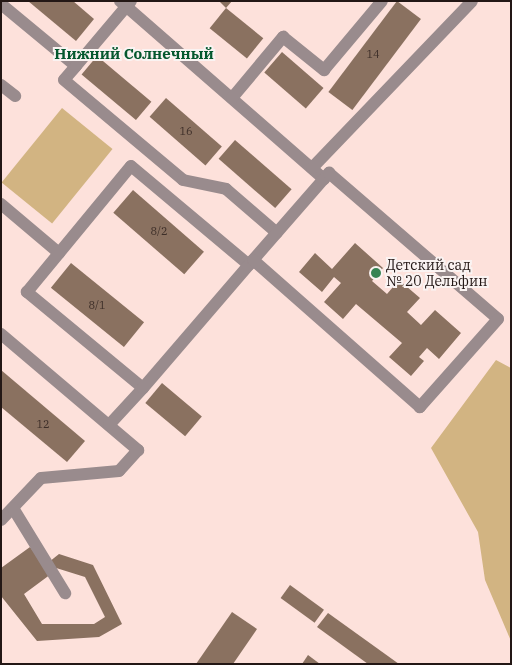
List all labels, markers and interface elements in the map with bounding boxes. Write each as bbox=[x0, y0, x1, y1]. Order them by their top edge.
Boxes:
district label: Нижний Солнечный bbox=[54, 45, 214, 63]
house number: 14 bbox=[366, 47, 380, 61]
house number: 16 bbox=[179, 124, 193, 138]
house number: 8/2 bbox=[150, 224, 168, 238]
place label: Детский сад № 20 Дельфин bbox=[386, 257, 487, 290]
marker: Детский сад № 20 Дельфин bbox=[370, 267, 382, 279]
house number: 8/1 bbox=[88, 298, 106, 312]
house number: 12 bbox=[36, 417, 50, 431]

